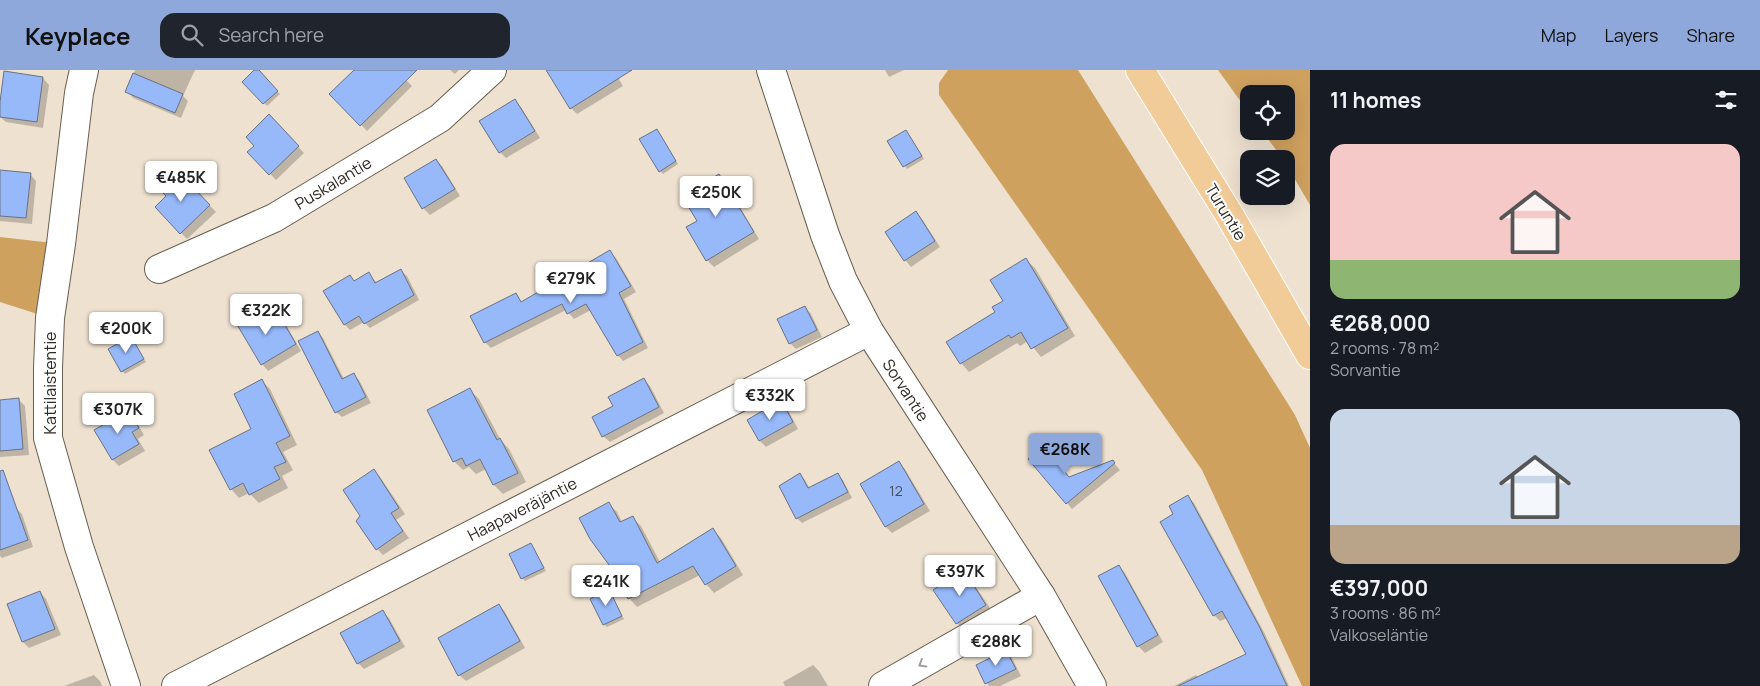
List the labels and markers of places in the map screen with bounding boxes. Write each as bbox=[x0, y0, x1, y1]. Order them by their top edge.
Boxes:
pin: €485K bbox=[146, 160, 216, 203]
pin: €250K bbox=[681, 176, 751, 218]
pin: €279K bbox=[536, 262, 606, 304]
pin: €322K bbox=[231, 294, 301, 336]
pin: €200K bbox=[91, 312, 161, 354]
pin: €332K bbox=[735, 378, 805, 421]
pin: €307K bbox=[83, 392, 153, 435]
pin: €268K bbox=[1030, 432, 1100, 475]
pin: €397K bbox=[925, 554, 995, 597]
pin: €241K bbox=[571, 564, 641, 607]
pin: €288K bbox=[961, 624, 1031, 667]

